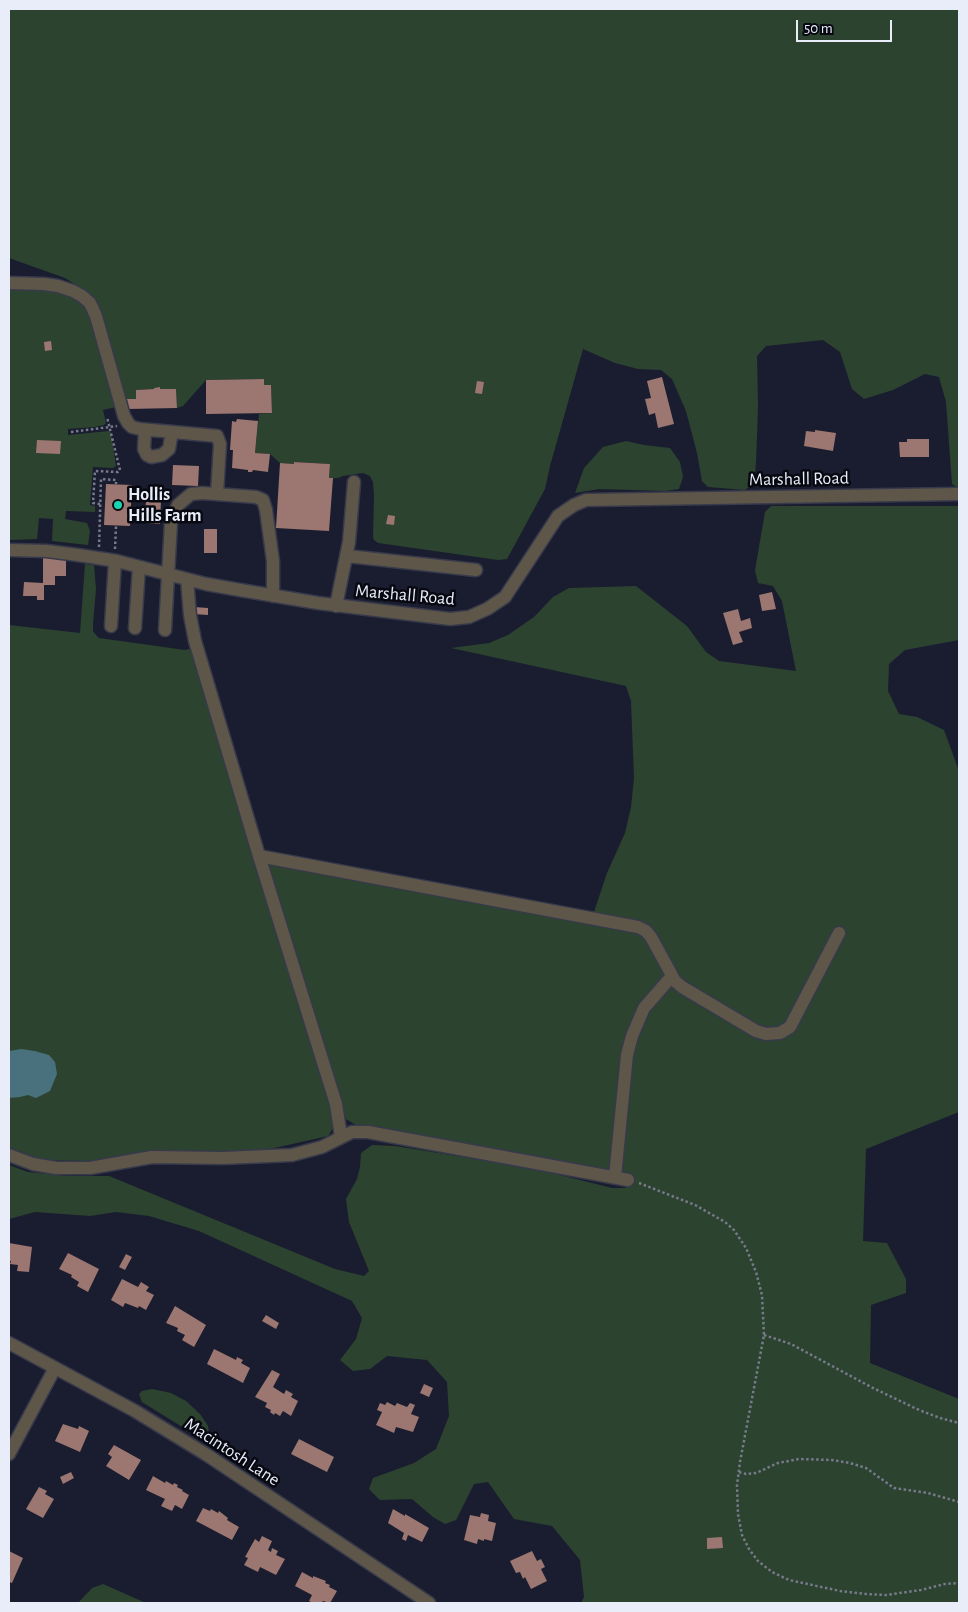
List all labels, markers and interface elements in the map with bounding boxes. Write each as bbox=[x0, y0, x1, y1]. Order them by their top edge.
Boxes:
scale bar bbox=[798, 10, 894, 42]
text: 50 m bbox=[804, 21, 833, 36]
street label: Marshall Road bbox=[749, 467, 849, 491]
place label: Hollis Hills Farm bbox=[128, 484, 201, 526]
marker: Hollis Hills Farm bbox=[112, 499, 124, 511]
street label: Marshall Road bbox=[354, 580, 456, 610]
street label: Macintosh Lane bbox=[180, 1413, 284, 1491]

